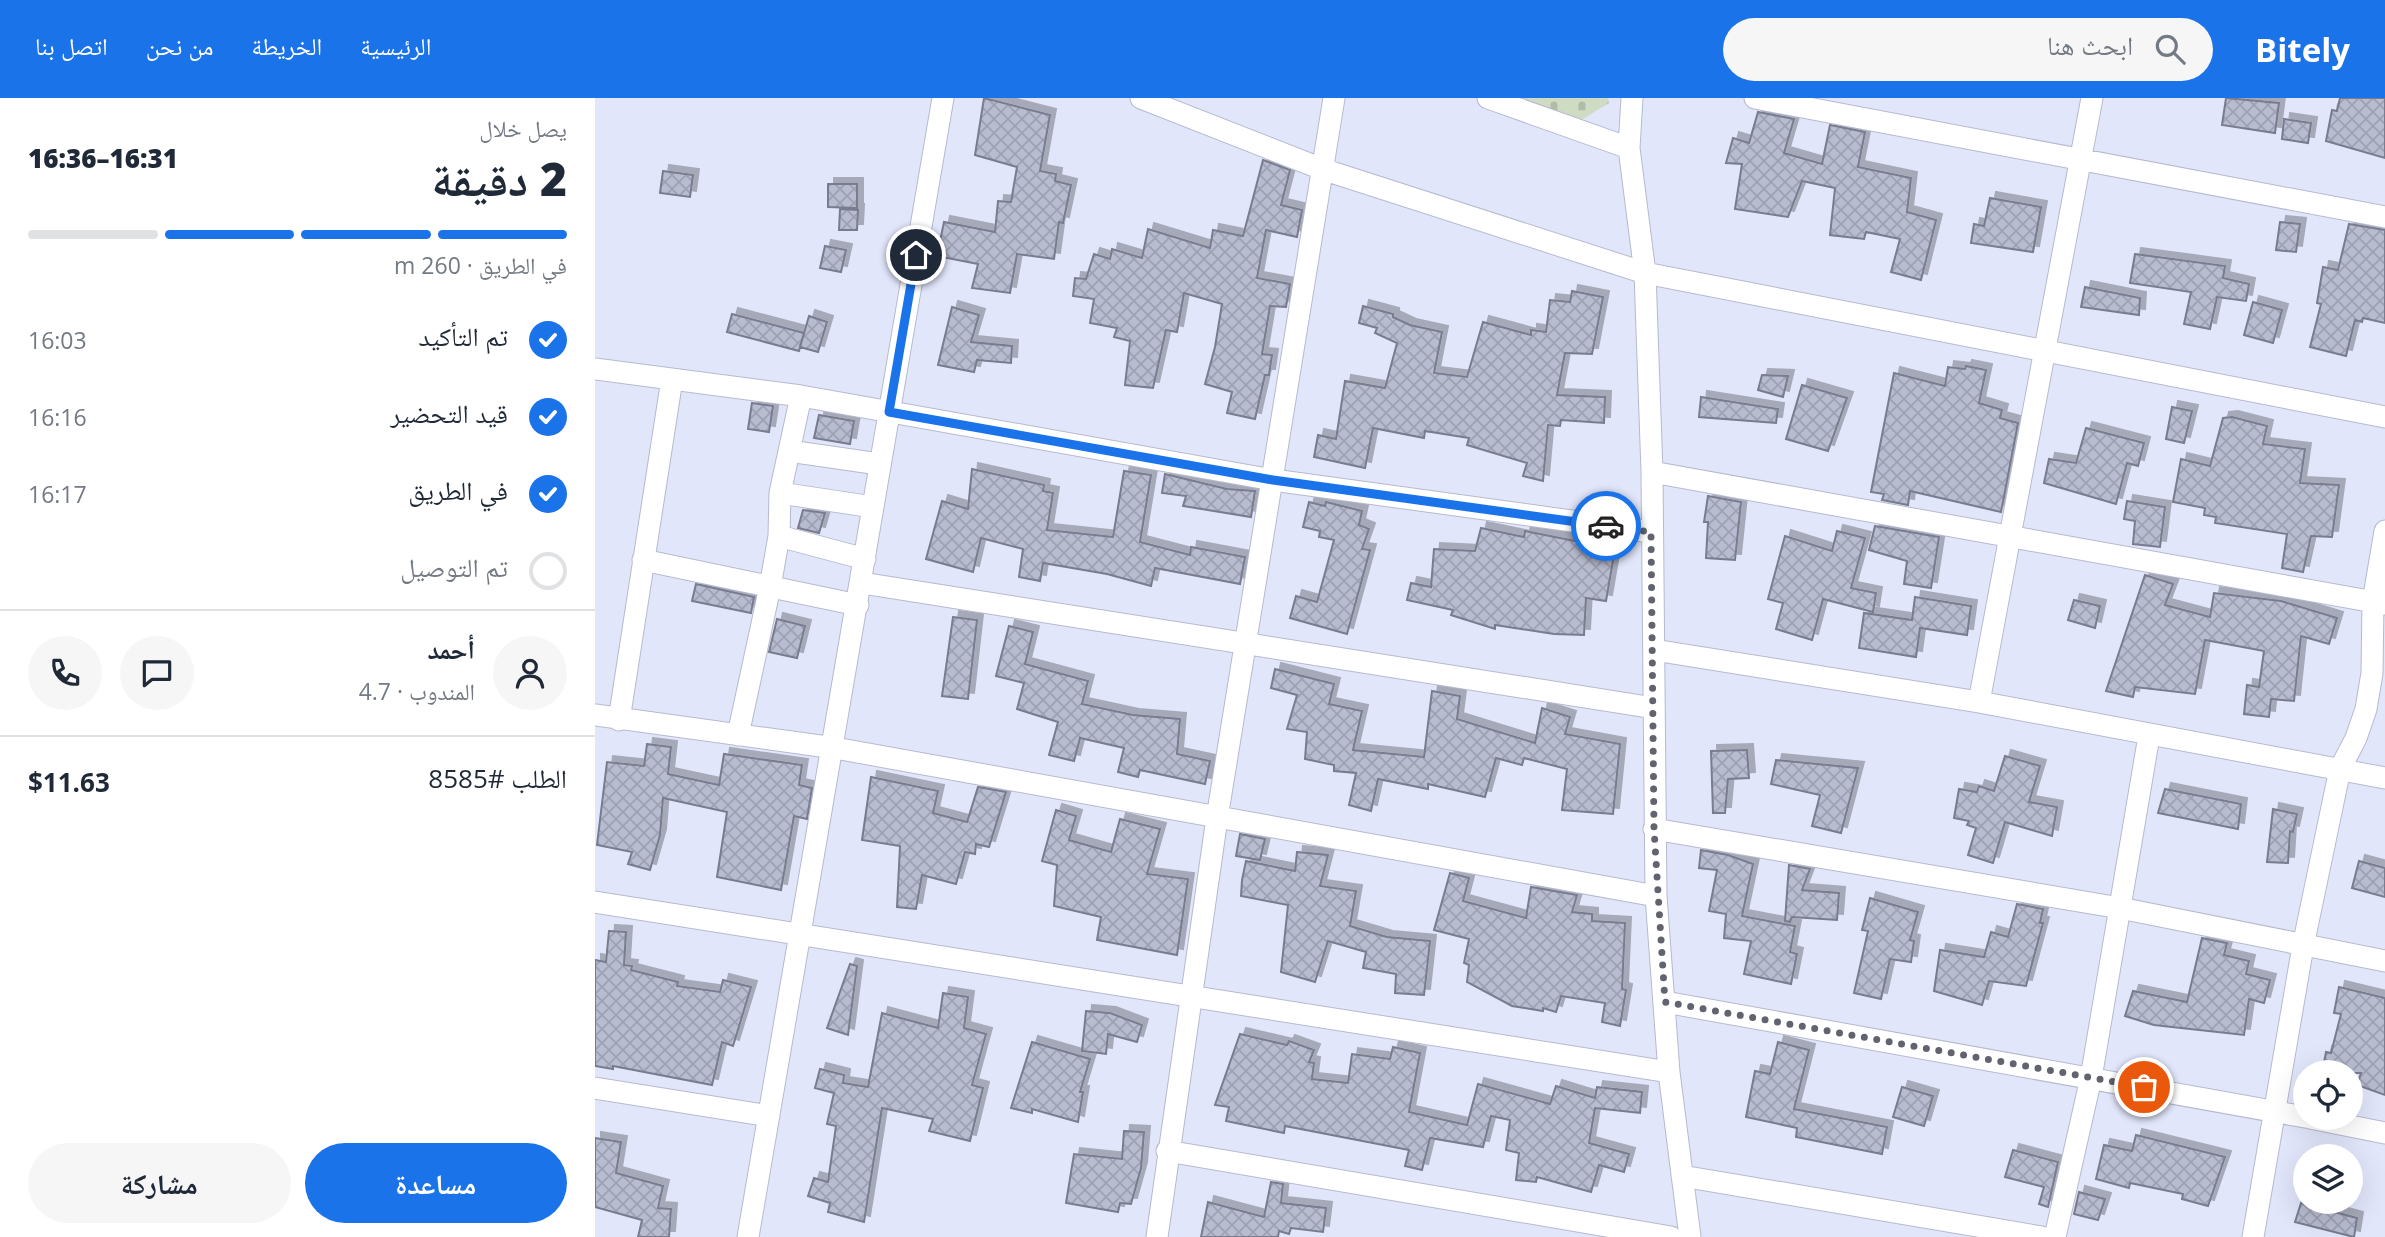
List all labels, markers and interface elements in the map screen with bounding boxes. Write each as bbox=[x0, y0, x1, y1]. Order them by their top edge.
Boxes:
search box bbox=[1723, 18, 2213, 81]
text: ابحث هنا bbox=[2047, 27, 2133, 63]
text: Bitely bbox=[2255, 27, 2350, 72]
text: اتصل بنا bbox=[35, 29, 108, 62]
text: من نحن bbox=[146, 29, 214, 62]
text: الخريطة bbox=[252, 29, 322, 62]
text: الرئيسية bbox=[360, 29, 431, 62]
icon: search bbox=[2151, 30, 2189, 68]
text: يصل خلال bbox=[479, 112, 567, 144]
text: 16:31–16:36 bbox=[28, 140, 178, 176]
text: 2 دقيقة bbox=[431, 147, 567, 209]
pin bbox=[886, 225, 946, 285]
icon: home bbox=[897, 236, 935, 274]
text: في الطريق · 260 m bbox=[394, 249, 567, 281]
text: تم التأكيد bbox=[418, 318, 508, 354]
icon: check bbox=[529, 321, 567, 359]
text: 16:03 bbox=[28, 324, 87, 356]
text: قيد التحضير bbox=[390, 395, 508, 431]
icon: check bbox=[529, 398, 567, 436]
text: 16:16 bbox=[28, 401, 87, 433]
text: في الطريق bbox=[408, 472, 508, 508]
icon: check bbox=[529, 475, 567, 513]
text: 16:17 bbox=[28, 478, 87, 510]
courier bbox=[1571, 491, 1641, 561]
icon: car bbox=[1587, 507, 1625, 545]
text: تم التوصيل bbox=[400, 549, 508, 585]
text: أحمد bbox=[427, 631, 475, 667]
button: phone bbox=[28, 636, 102, 710]
button: chat bbox=[120, 636, 194, 710]
button: person bbox=[493, 636, 567, 710]
text: المندوب · 4.7 bbox=[359, 675, 475, 707]
text: الطلب #8585 bbox=[428, 760, 567, 796]
text: $11.63 bbox=[28, 764, 110, 800]
pin bbox=[2114, 1057, 2174, 1117]
map controls bbox=[2293, 1060, 2363, 1214]
button: locate bbox=[2293, 1060, 2363, 1130]
icon: bag bbox=[2125, 1068, 2163, 1106]
button: مشاركة bbox=[28, 1143, 291, 1223]
button: مساعدة bbox=[305, 1143, 567, 1223]
button: layers bbox=[2293, 1144, 2363, 1214]

